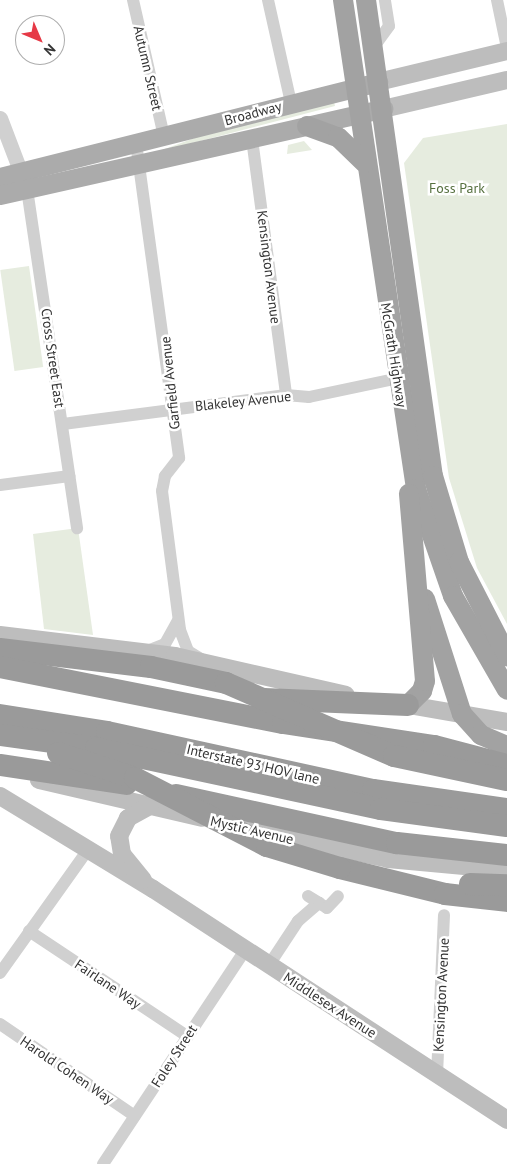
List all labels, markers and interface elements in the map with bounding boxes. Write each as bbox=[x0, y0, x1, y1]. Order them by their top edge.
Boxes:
north arrow bbox=[15, 15, 65, 65]
street label: Autumn Street bbox=[130, 24, 166, 112]
text: N bbox=[40, 40, 60, 60]
street label: Broadway bbox=[222, 97, 284, 129]
park label: Foss Park bbox=[429, 180, 485, 196]
street label: Kensington Avenue bbox=[254, 209, 284, 325]
street label: McGrath Highway bbox=[377, 301, 411, 409]
street label: Cross Street East bbox=[38, 307, 68, 409]
street label: Garfield Avenue bbox=[157, 335, 183, 431]
street label: Blakeley Avenue bbox=[194, 388, 292, 414]
street label: Interstate 93 HOV lane bbox=[185, 740, 321, 788]
street label: Mystic Avenue bbox=[208, 812, 296, 848]
street label: Kensington Avenue bbox=[430, 937, 452, 1053]
street label: Fairlane Way bbox=[72, 956, 144, 1012]
street label: Middlesex Avenue bbox=[280, 968, 380, 1042]
street label: Foley Street bbox=[147, 1021, 201, 1091]
street label: Harold Cohen Way bbox=[17, 1032, 117, 1108]

